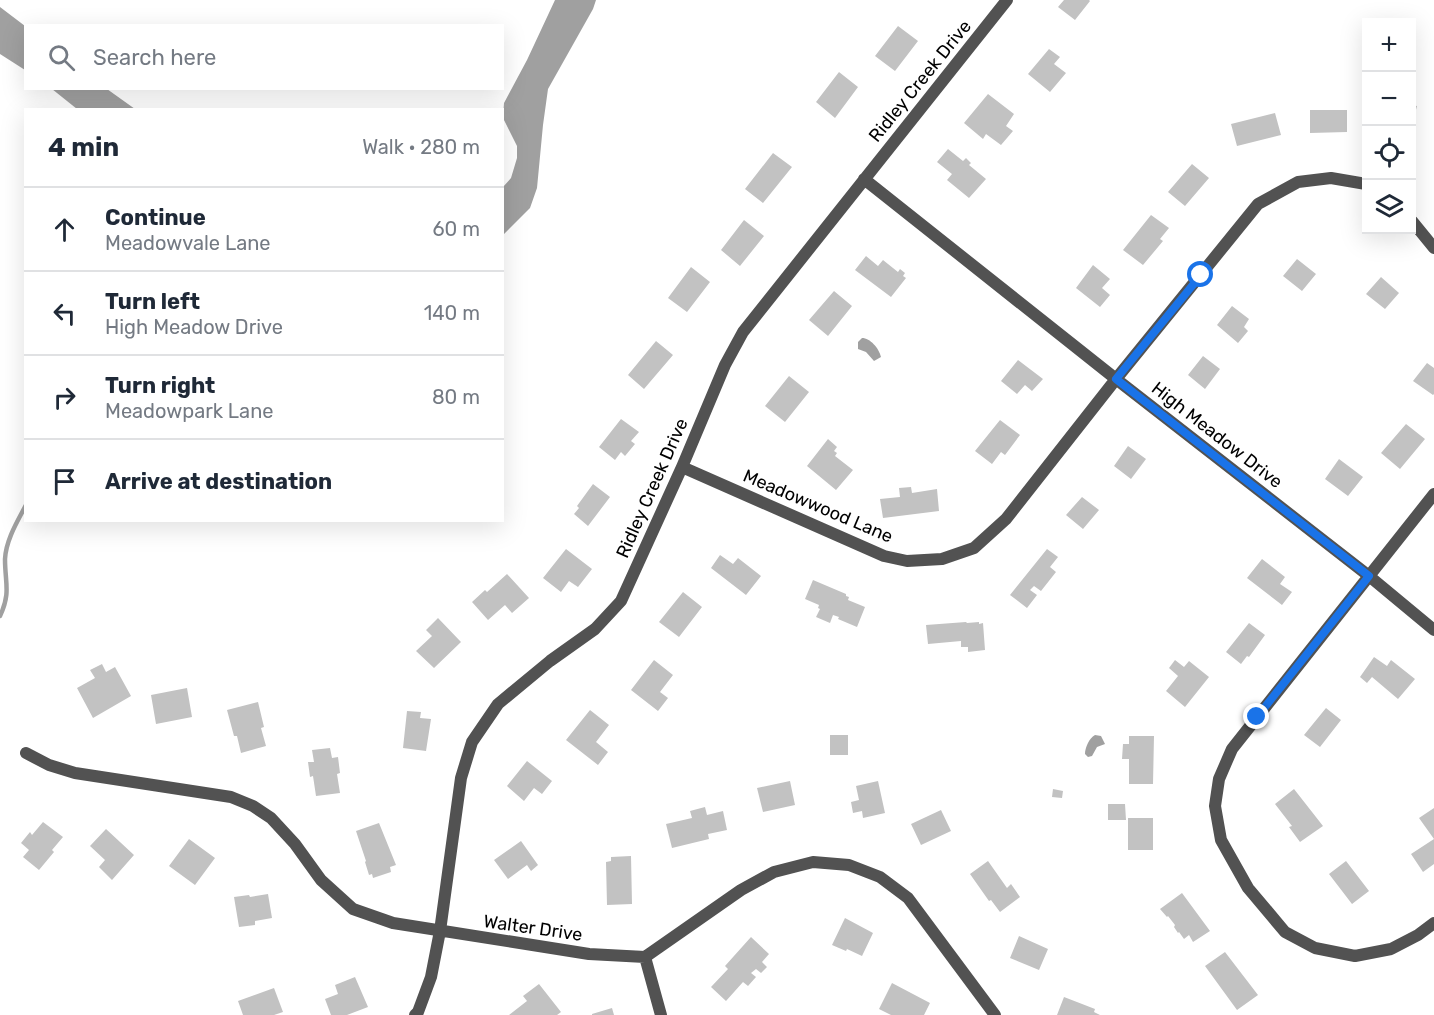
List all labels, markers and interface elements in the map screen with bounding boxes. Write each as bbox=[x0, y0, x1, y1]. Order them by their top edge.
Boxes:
street label: Ridley Creek Drive bbox=[864, 16, 976, 146]
map controls bbox=[1362, 18, 1416, 234]
button: + bbox=[1362, 18, 1416, 72]
search box bbox=[24, 24, 504, 90]
icon: search bbox=[45, 41, 78, 74]
text: Search here bbox=[93, 44, 216, 71]
button: − bbox=[1362, 72, 1416, 126]
button: locate bbox=[1362, 126, 1416, 180]
text: 4 min bbox=[48, 132, 119, 163]
text: Walk · 280 m bbox=[362, 135, 480, 159]
button: layers bbox=[1362, 180, 1416, 234]
text: Continue bbox=[105, 204, 206, 231]
icon: ahead bbox=[48, 213, 81, 246]
text: 60 m bbox=[433, 217, 480, 241]
text: Meadowvale Lane bbox=[105, 231, 271, 255]
route start bbox=[1187, 261, 1213, 287]
text: Turn left bbox=[105, 288, 200, 315]
icon: left bbox=[48, 297, 81, 330]
text: 140 m bbox=[424, 301, 480, 325]
text: High Meadow Drive bbox=[105, 315, 283, 339]
text: Turn right bbox=[105, 372, 215, 399]
street label: High Meadow Drive bbox=[1147, 377, 1287, 493]
icon: right bbox=[48, 381, 81, 414]
text: 80 m bbox=[432, 385, 480, 409]
text: Meadowpark Lane bbox=[105, 399, 273, 423]
street label: Ridley Creek Drive bbox=[611, 415, 693, 561]
icon: arrive bbox=[48, 465, 81, 498]
street label: Meadowwood Lane bbox=[740, 465, 896, 547]
text: Arrive at destination bbox=[105, 468, 332, 495]
route end bbox=[1243, 703, 1269, 729]
street label: Walter Drive bbox=[482, 910, 584, 946]

